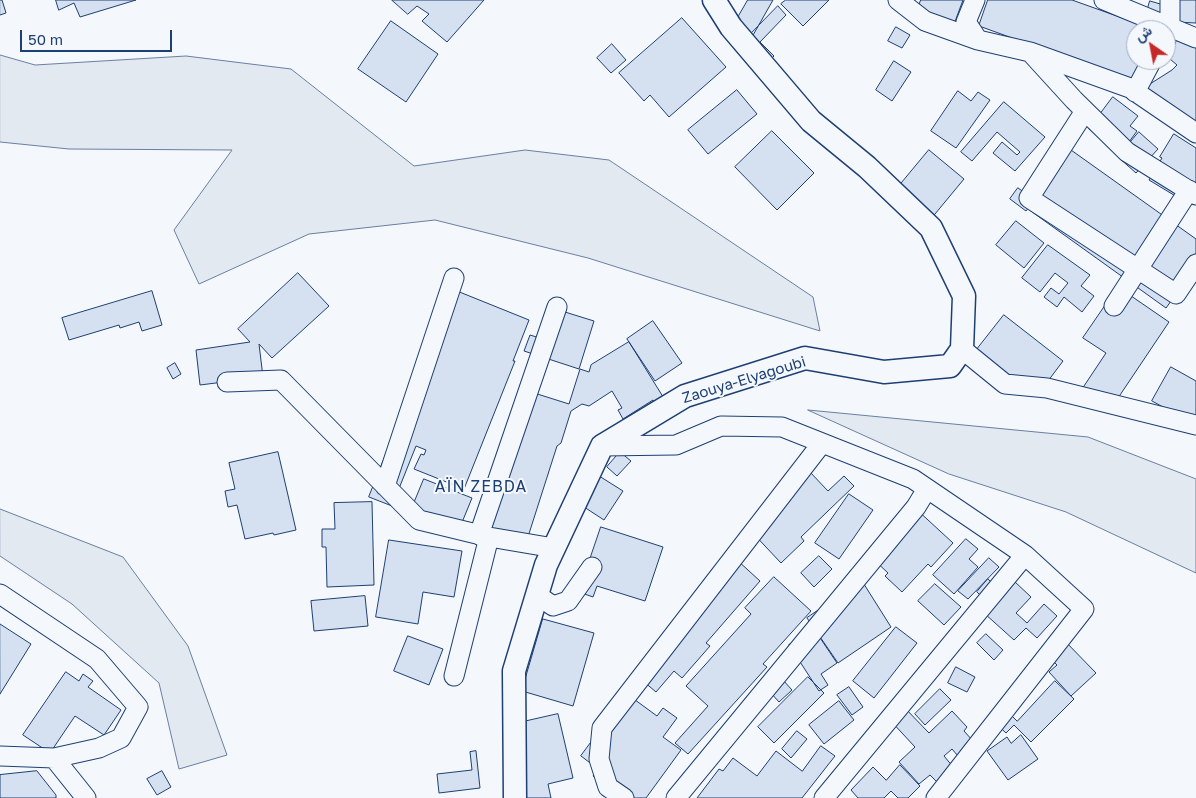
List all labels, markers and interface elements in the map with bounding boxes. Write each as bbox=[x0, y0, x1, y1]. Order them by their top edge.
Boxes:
scale bar bbox=[22, 20, 175, 52]
north arrow bbox=[1126, 20, 1176, 70]
text: ش bbox=[1131, 21, 1155, 45]
text: 50 m bbox=[28, 30, 63, 48]
street label: Zaouya-Elyagoubi bbox=[680, 353, 808, 407]
district label: AÏN ZEBDA bbox=[434, 477, 528, 497]

